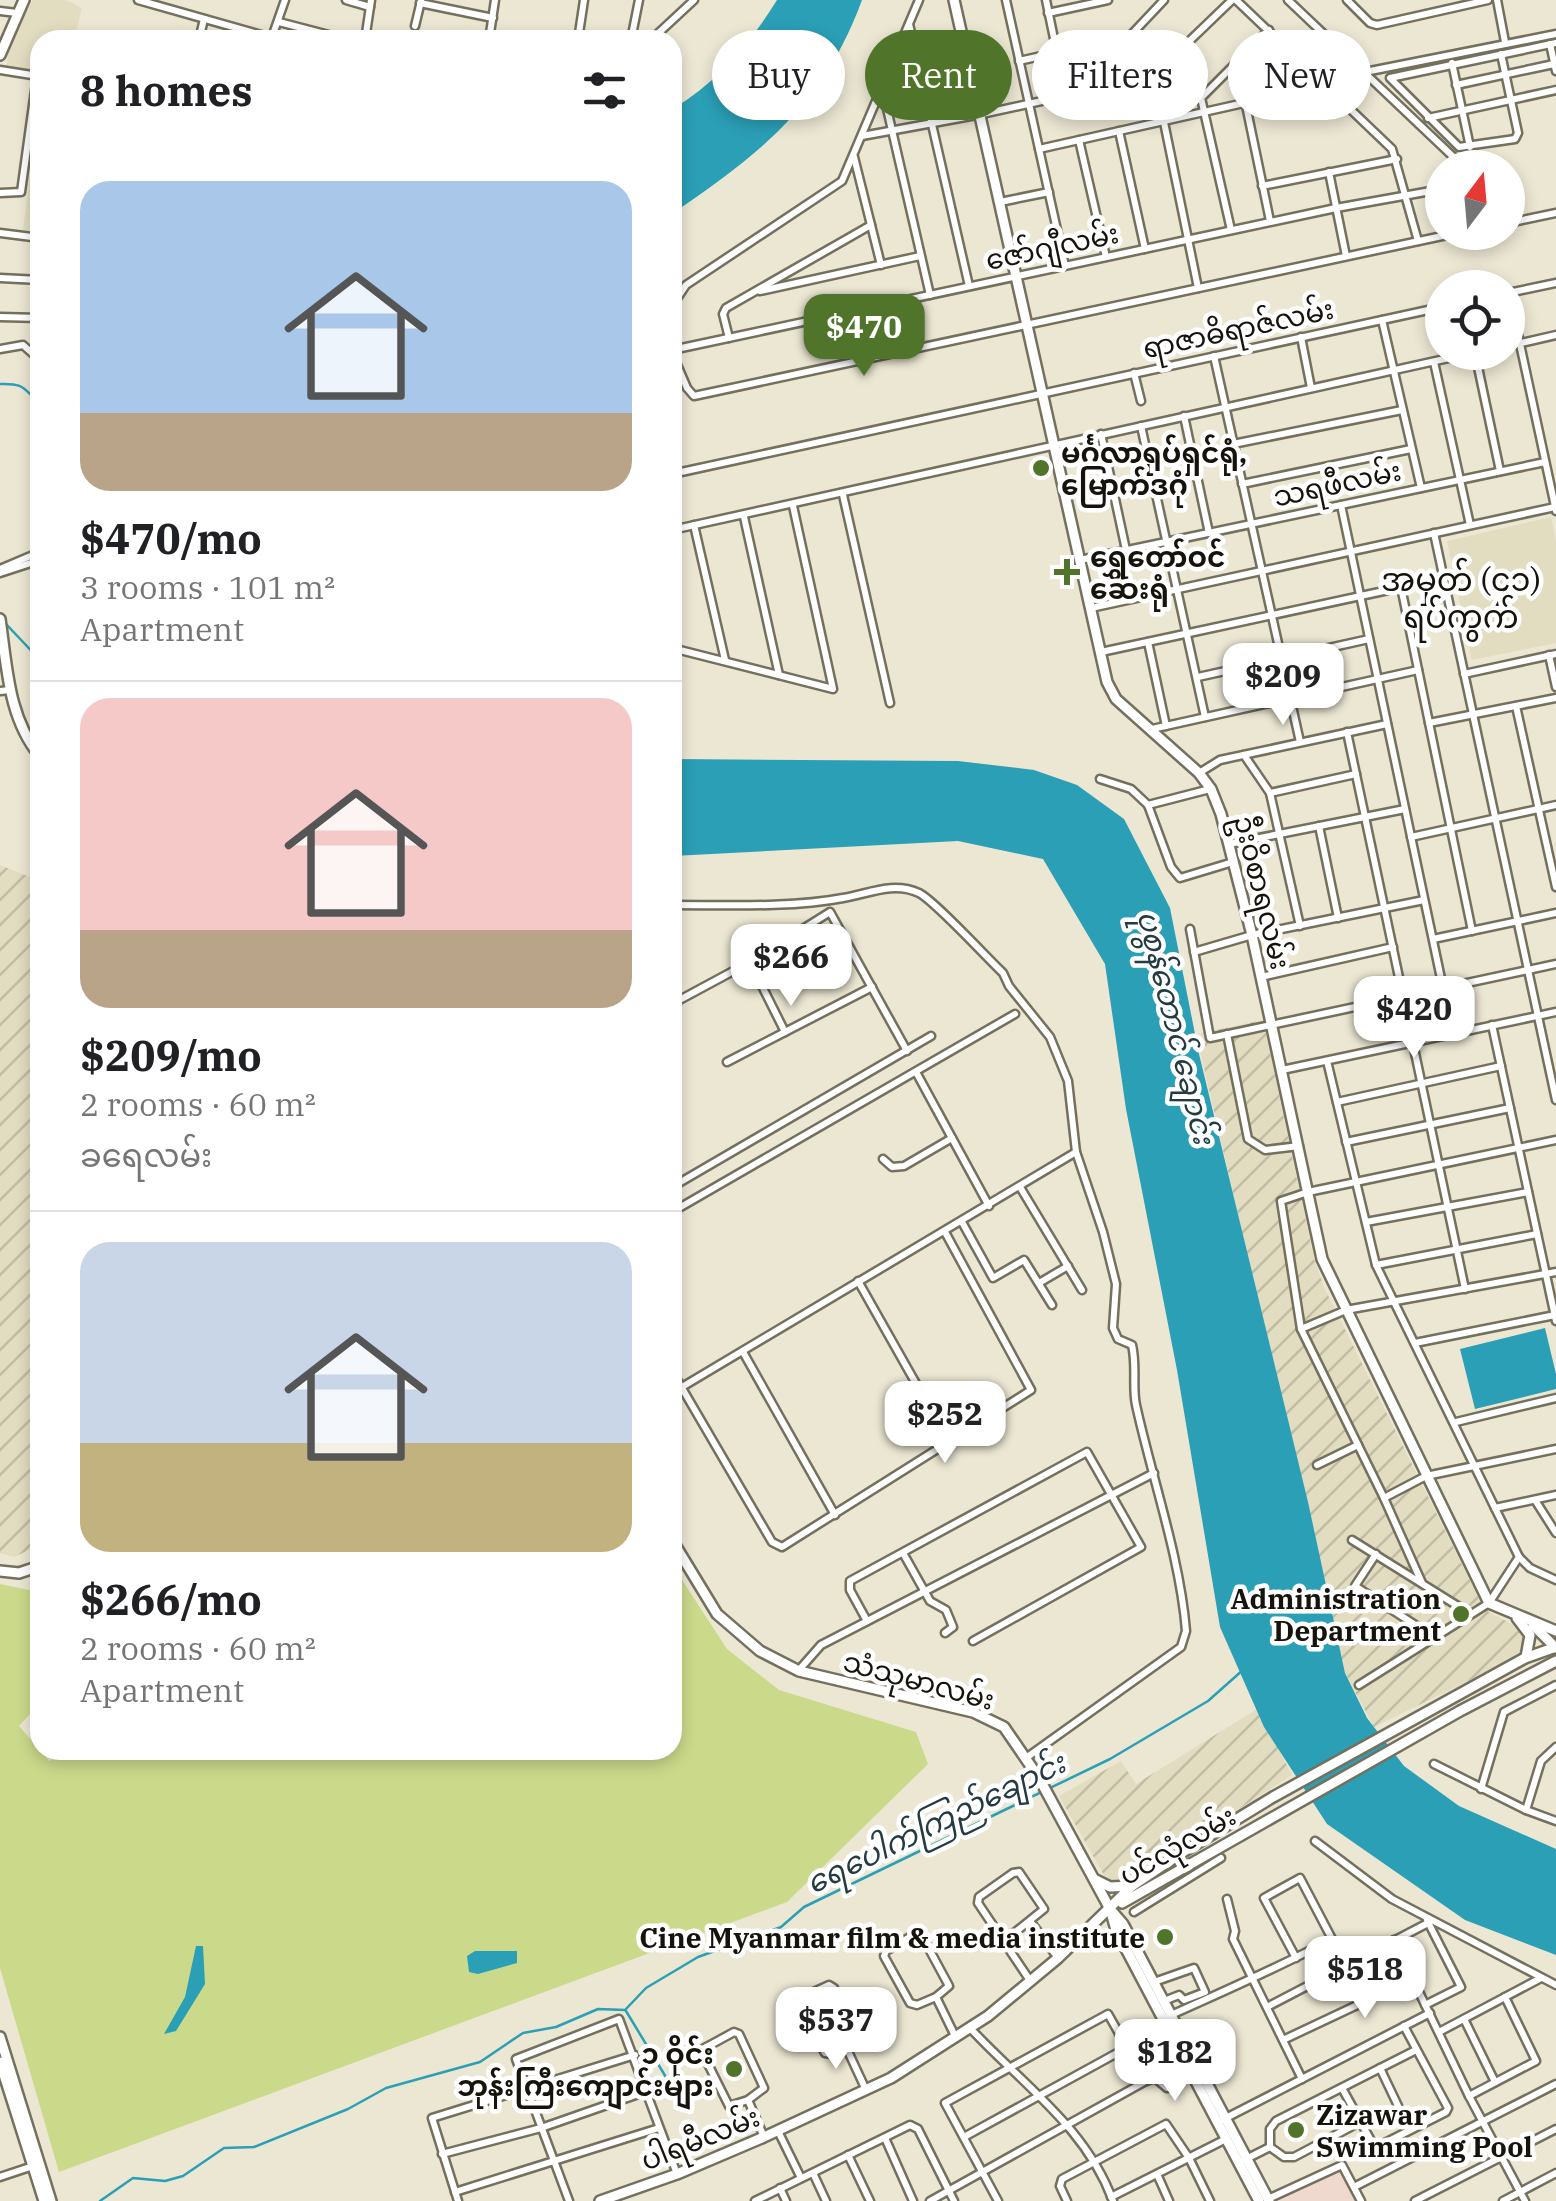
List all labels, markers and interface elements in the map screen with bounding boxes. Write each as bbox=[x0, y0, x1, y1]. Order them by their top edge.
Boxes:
chip: Buy bbox=[712, 30, 845, 120]
chip: Rent bbox=[865, 30, 1012, 120]
chip: Filters bbox=[1032, 30, 1208, 120]
chip: New bbox=[1228, 30, 1371, 120]
text: 8 homes bbox=[80, 63, 253, 118]
icon: filters bbox=[577, 63, 632, 118]
north arrow bbox=[1425, 150, 1525, 250]
map controls bbox=[1425, 150, 1525, 370]
street label: ဇော်ဂျီလမ်း bbox=[982, 214, 1123, 283]
icon: home bbox=[266, 246, 446, 426]
button: locate bbox=[1425, 270, 1525, 370]
street label: ရာဇာဓိရာဇ်လမ်း bbox=[1139, 290, 1338, 371]
pin: $470 bbox=[805, 294, 923, 379]
text: $470 bbox=[826, 305, 902, 347]
place label: မင်္ဂလာရုပ်ရှင်ရုံ, မြောက်ဒဂုံ bbox=[1061, 434, 1247, 508]
street label: သရဖီလမ်း bbox=[1270, 451, 1405, 519]
marker: မင်္ဂလာရုပ်ရှင်ရုံ, မြောက်ဒဂုံ bbox=[1030, 457, 1052, 479]
text: $470/mo bbox=[80, 511, 262, 566]
place label: ရွှေတော်ဝင် ဆေးရုံ bbox=[1090, 538, 1225, 612]
district label: အမှတ် (၄၁) ရပ်ကွက် bbox=[1381, 557, 1541, 643]
marker: ရွှေတော်ဝင် ဆေးရုံ bbox=[1054, 559, 1080, 585]
text: 3 rooms · 101 m² bbox=[80, 566, 335, 608]
text: Apartment bbox=[80, 608, 244, 650]
pin: $209 bbox=[1224, 643, 1342, 728]
text: $209 bbox=[1245, 654, 1321, 696]
icon: home bbox=[266, 763, 446, 943]
street label: ဦးဝိစာရလမ်း bbox=[1221, 811, 1300, 974]
water label: ပုစွန်တောင် ချောင်း bbox=[1122, 906, 1225, 1151]
pin: $266 bbox=[732, 924, 850, 1009]
text: $266 bbox=[753, 935, 829, 977]
pin: $420 bbox=[1355, 976, 1473, 1061]
text: $420 bbox=[1376, 987, 1452, 1029]
text: $209/mo bbox=[80, 1028, 262, 1083]
text: 2 rooms · 60 m² bbox=[80, 1083, 316, 1125]
text: ခရေလမ်း bbox=[80, 1134, 212, 1176]
icon: home bbox=[266, 1307, 446, 1487]
pin: $252 bbox=[886, 1381, 1004, 1466]
text: $252 bbox=[907, 1392, 983, 1434]
text: $266/mo bbox=[80, 1572, 262, 1627]
place label: Administration Department bbox=[1230, 1580, 1441, 1649]
marker: Administration Department bbox=[1450, 1603, 1472, 1625]
text: 2 rooms · 60 m² bbox=[80, 1627, 316, 1669]
street label: သံသုမာလမ်း bbox=[838, 1642, 999, 1723]
text: Apartment bbox=[80, 1669, 244, 1711]
water label: ရေပေါက်ကြည်ချောင်း bbox=[799, 1742, 1076, 1908]
street label: ပင်လုံလမ်း bbox=[1112, 1797, 1245, 1898]
place label: Cine Myanmar film & media institute bbox=[639, 1919, 1145, 1956]
marker: Cine Myanmar film & media institute bbox=[1154, 1926, 1176, 1948]
pin: $518 bbox=[1306, 1936, 1424, 2021]
text: $518 bbox=[1327, 1947, 1403, 1989]
pin: $537 bbox=[777, 1987, 895, 2072]
text: $537 bbox=[798, 1998, 874, 2040]
pin: $182 bbox=[1116, 2019, 1234, 2104]
text: $182 bbox=[1137, 2030, 1213, 2072]
place label: ၁ ဝိုင်း ဘုန်းကြီးကျောင်းများ bbox=[457, 2035, 714, 2110]
marker: ၁ ဝိုင်း ဘုန်းကြီးကျောင်းများ bbox=[723, 2058, 745, 2080]
place label: Zizawar Swimming Pool bbox=[1316, 2096, 1533, 2165]
street label: ပါရမီလမ်း bbox=[635, 2097, 767, 2183]
marker: Zizawar Swimming Pool bbox=[1285, 2119, 1307, 2141]

